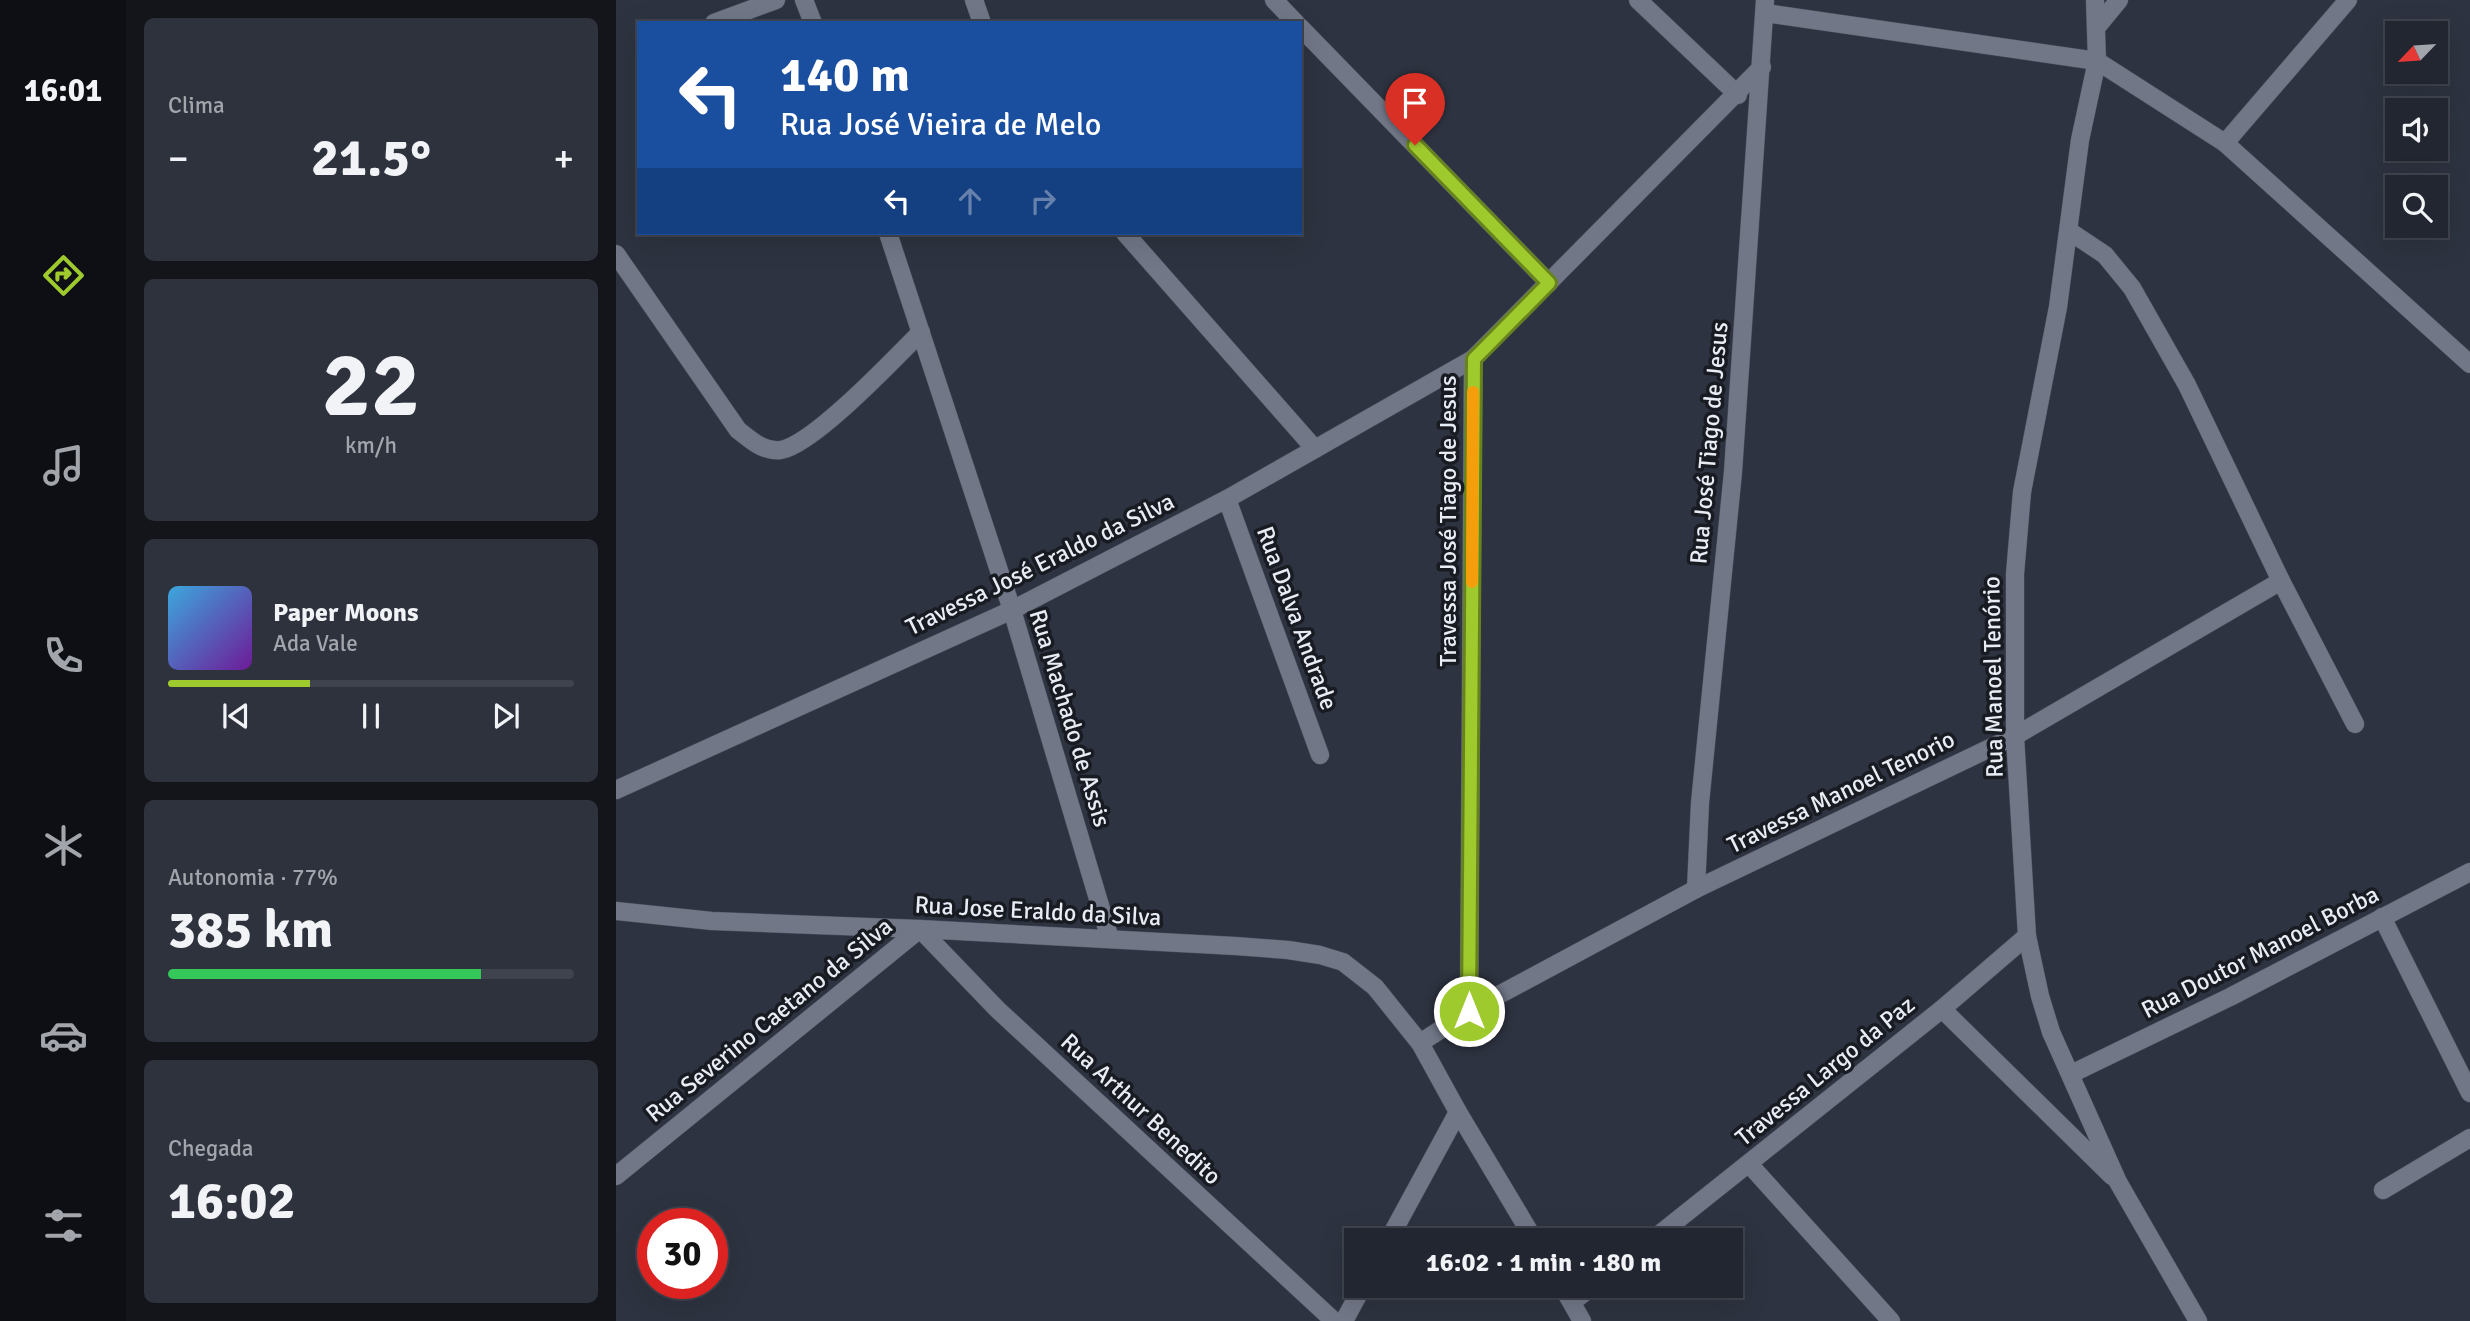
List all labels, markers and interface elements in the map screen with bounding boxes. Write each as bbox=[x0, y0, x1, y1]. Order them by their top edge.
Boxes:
north arrow bbox=[2385, 21, 2448, 84]
map controls bbox=[2385, 21, 2448, 238]
text: 140 m bbox=[780, 45, 910, 105]
icon: left bbox=[665, 49, 756, 140]
text: 16:01 bbox=[24, 71, 102, 110]
pin bbox=[1385, 73, 1445, 145]
icon: arrive bbox=[1396, 84, 1434, 122]
text: Clima bbox=[168, 91, 225, 120]
button: sound bbox=[2385, 98, 2448, 161]
text: Rua José Vieira de Melo bbox=[780, 105, 1101, 144]
text: 21.5° bbox=[311, 126, 431, 190]
text: − bbox=[168, 135, 189, 182]
text: + bbox=[553, 135, 574, 182]
button: search bbox=[2385, 175, 2448, 238]
icon: left bbox=[878, 182, 916, 220]
icon: ahead bbox=[951, 182, 989, 220]
icon: right bbox=[1024, 182, 1062, 220]
icon: directions bbox=[39, 251, 88, 300]
street label: Rua José Tiago de Jesus bbox=[1683, 321, 1735, 565]
text: 22 bbox=[322, 329, 420, 442]
street label: Travessa José Tiago de Jesus bbox=[1433, 376, 1463, 666]
text: km/h bbox=[345, 431, 397, 460]
icon: music bbox=[39, 441, 88, 490]
street label: Travessa José Eraldo da Silva bbox=[901, 486, 1179, 642]
street label: Rua Dalva Andrade bbox=[1250, 522, 1344, 714]
street label: Rua Manoel Tenório bbox=[1976, 576, 2010, 778]
text: Paper Moons bbox=[273, 597, 419, 629]
street label: Rua Machado de Assis bbox=[1023, 606, 1117, 830]
text: Ada Vale bbox=[273, 629, 358, 658]
icon: phone bbox=[39, 631, 88, 680]
icon: previous bbox=[217, 697, 255, 735]
icon: pause bbox=[352, 697, 390, 735]
icon: next bbox=[487, 697, 525, 735]
street label: Travessa Manoel Tenorio bbox=[1722, 724, 1960, 860]
icon: climate bbox=[39, 821, 88, 870]
text: Autonomia · 77% bbox=[168, 863, 338, 892]
street label: Rua Doutor Manoel Borba bbox=[2136, 879, 2384, 1025]
street label: Rua Jose Eraldo da Silva bbox=[914, 890, 1162, 932]
text: 385 km bbox=[168, 898, 333, 962]
street label: Rua Severino Caetano da Silva bbox=[640, 911, 898, 1129]
position arrow bbox=[1432, 974, 1506, 1048]
street label: Travessa Largo da Paz bbox=[1729, 990, 1921, 1152]
icon: car bbox=[39, 1011, 88, 1060]
street label: Rua Arthur Benedito bbox=[1055, 1027, 1227, 1191]
text: Chegada bbox=[168, 1134, 253, 1163]
text: 16:02 bbox=[168, 1169, 296, 1233]
icon: filters bbox=[39, 1201, 88, 1250]
speed limit sign: 30 bbox=[637, 1208, 728, 1299]
text: 16:02 · 1 min · 180 m bbox=[1426, 1247, 1661, 1279]

